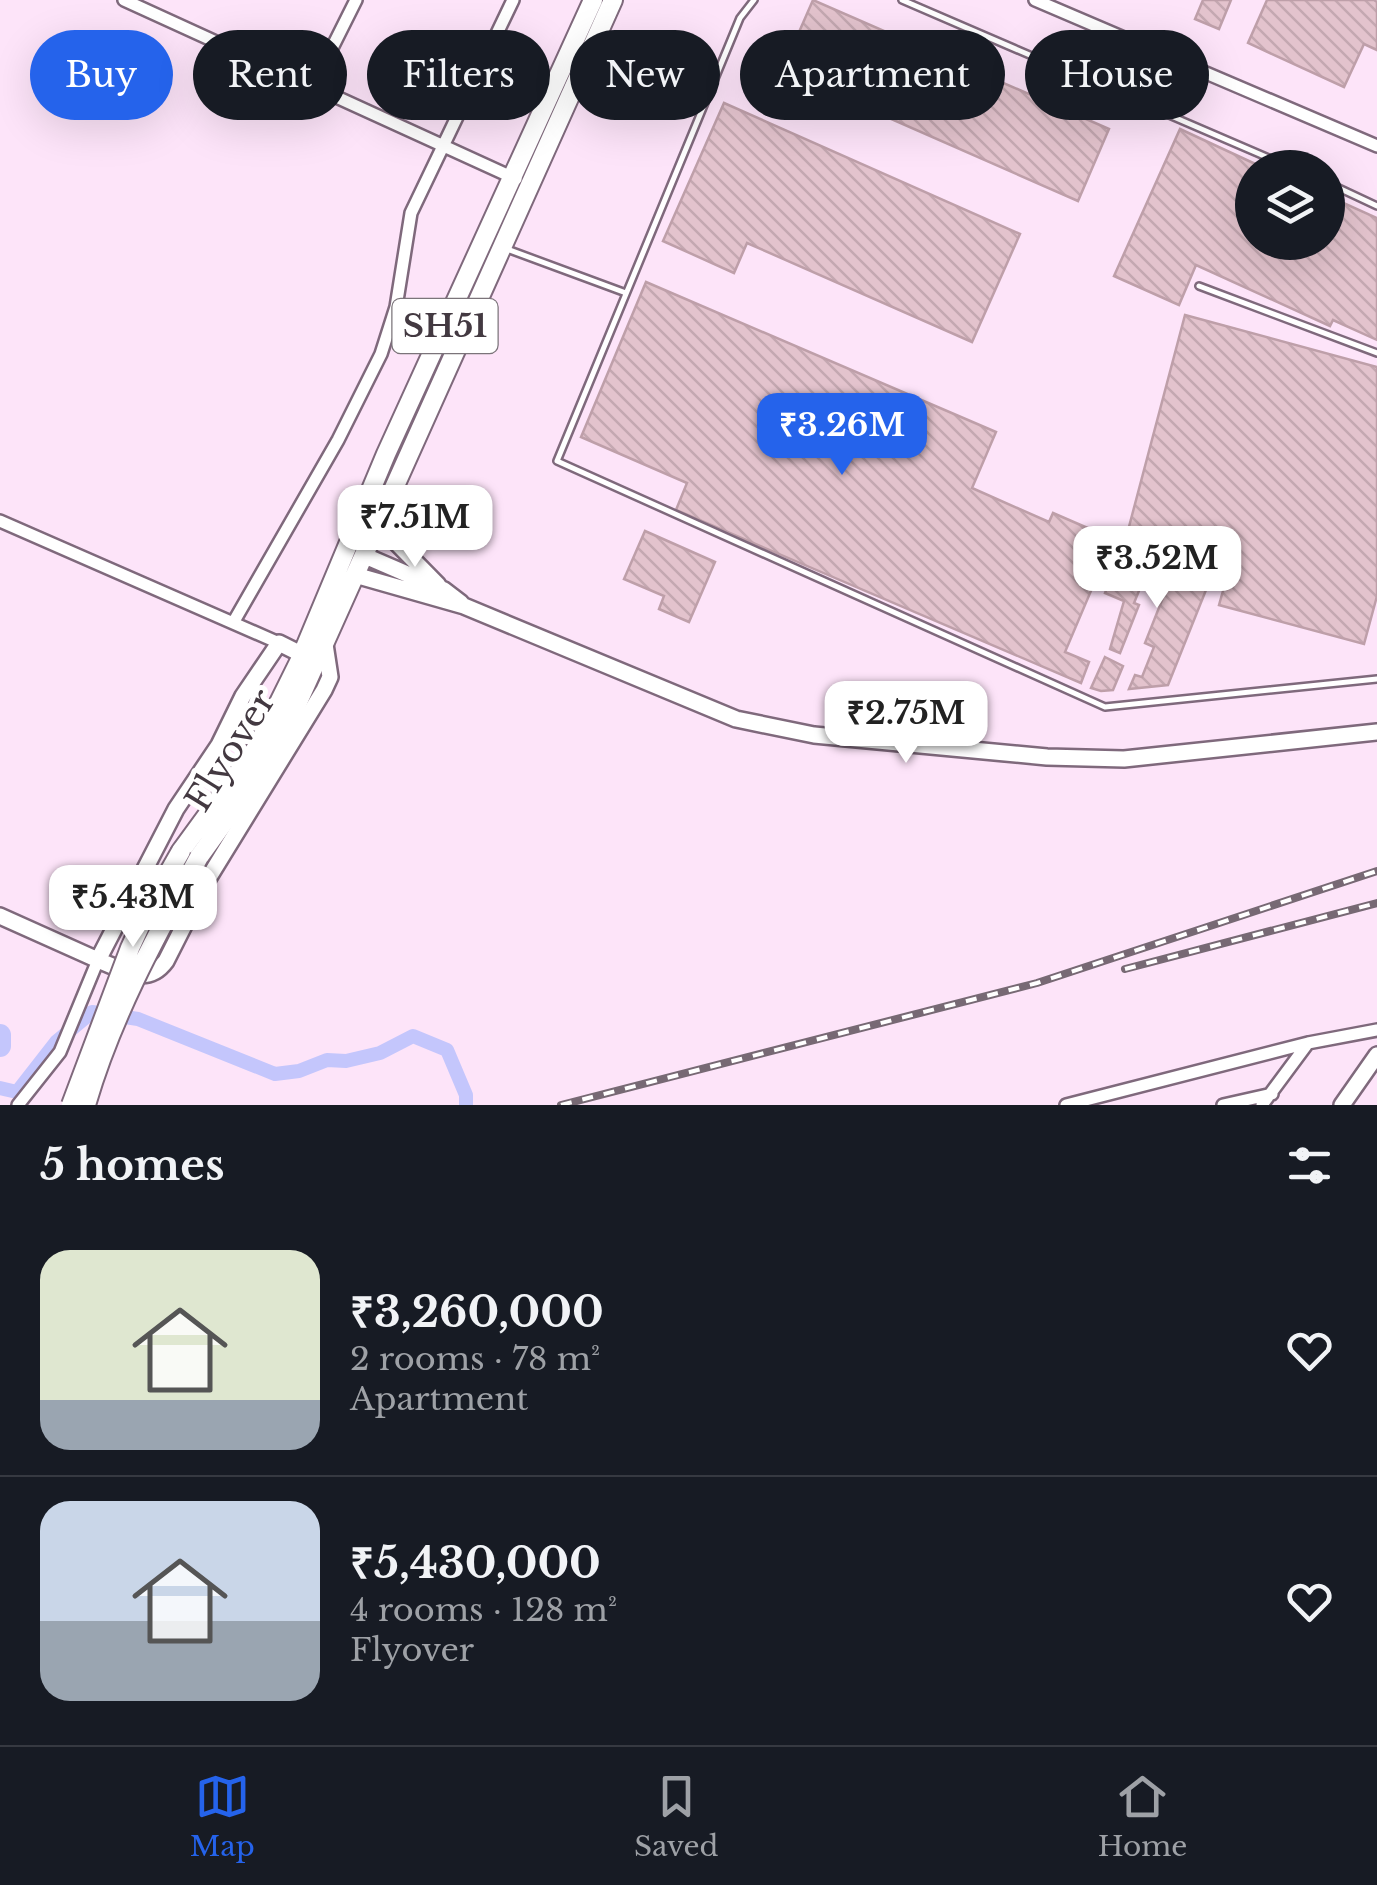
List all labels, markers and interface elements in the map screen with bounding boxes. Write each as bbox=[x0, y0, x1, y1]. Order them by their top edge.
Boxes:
chip: Buy bbox=[30, 30, 173, 120]
chip: Rent bbox=[193, 30, 347, 120]
chip: Filters bbox=[367, 30, 550, 120]
chip: New bbox=[570, 30, 720, 120]
chip: Apartment bbox=[740, 30, 1005, 120]
chip: House bbox=[1025, 30, 1209, 120]
map controls bbox=[1235, 150, 1345, 260]
button: layers bbox=[1235, 150, 1345, 260]
road number: SH51 bbox=[392, 299, 498, 353]
pin: ₹3.26M bbox=[761, 393, 923, 478]
text: ₹3.26M bbox=[779, 405, 905, 445]
pin: ₹7.51M bbox=[334, 485, 496, 570]
text: ₹7.51M bbox=[360, 497, 470, 537]
pin: ₹3.52M bbox=[1076, 526, 1238, 611]
text: ₹3.52M bbox=[1095, 538, 1219, 578]
street label: Flyover bbox=[176, 681, 284, 819]
pin: ₹2.75M bbox=[825, 681, 987, 766]
text: ₹2.75M bbox=[847, 693, 965, 733]
pin: ₹5.43M bbox=[52, 865, 214, 950]
text: ₹5.43M bbox=[71, 877, 195, 917]
icon: filters bbox=[1282, 1138, 1337, 1193]
text: 5 homes bbox=[40, 1139, 224, 1191]
text: ₹3,260,000 bbox=[350, 1286, 604, 1338]
icon: home bbox=[120, 1290, 240, 1410]
icon: heart bbox=[1282, 1323, 1337, 1378]
text: 2 rooms · 78 m² bbox=[350, 1339, 600, 1379]
text: Apartment bbox=[350, 1379, 528, 1419]
text: ₹5,430,000 bbox=[350, 1537, 601, 1589]
icon: home bbox=[120, 1541, 240, 1661]
icon: heart bbox=[1282, 1574, 1337, 1629]
text: 4 rooms · 128 m² bbox=[350, 1590, 617, 1630]
text: Flyover bbox=[350, 1630, 474, 1670]
tab: Map bbox=[190, 1769, 255, 1864]
tab: Saved bbox=[634, 1769, 718, 1864]
tab: Home bbox=[1098, 1769, 1187, 1864]

